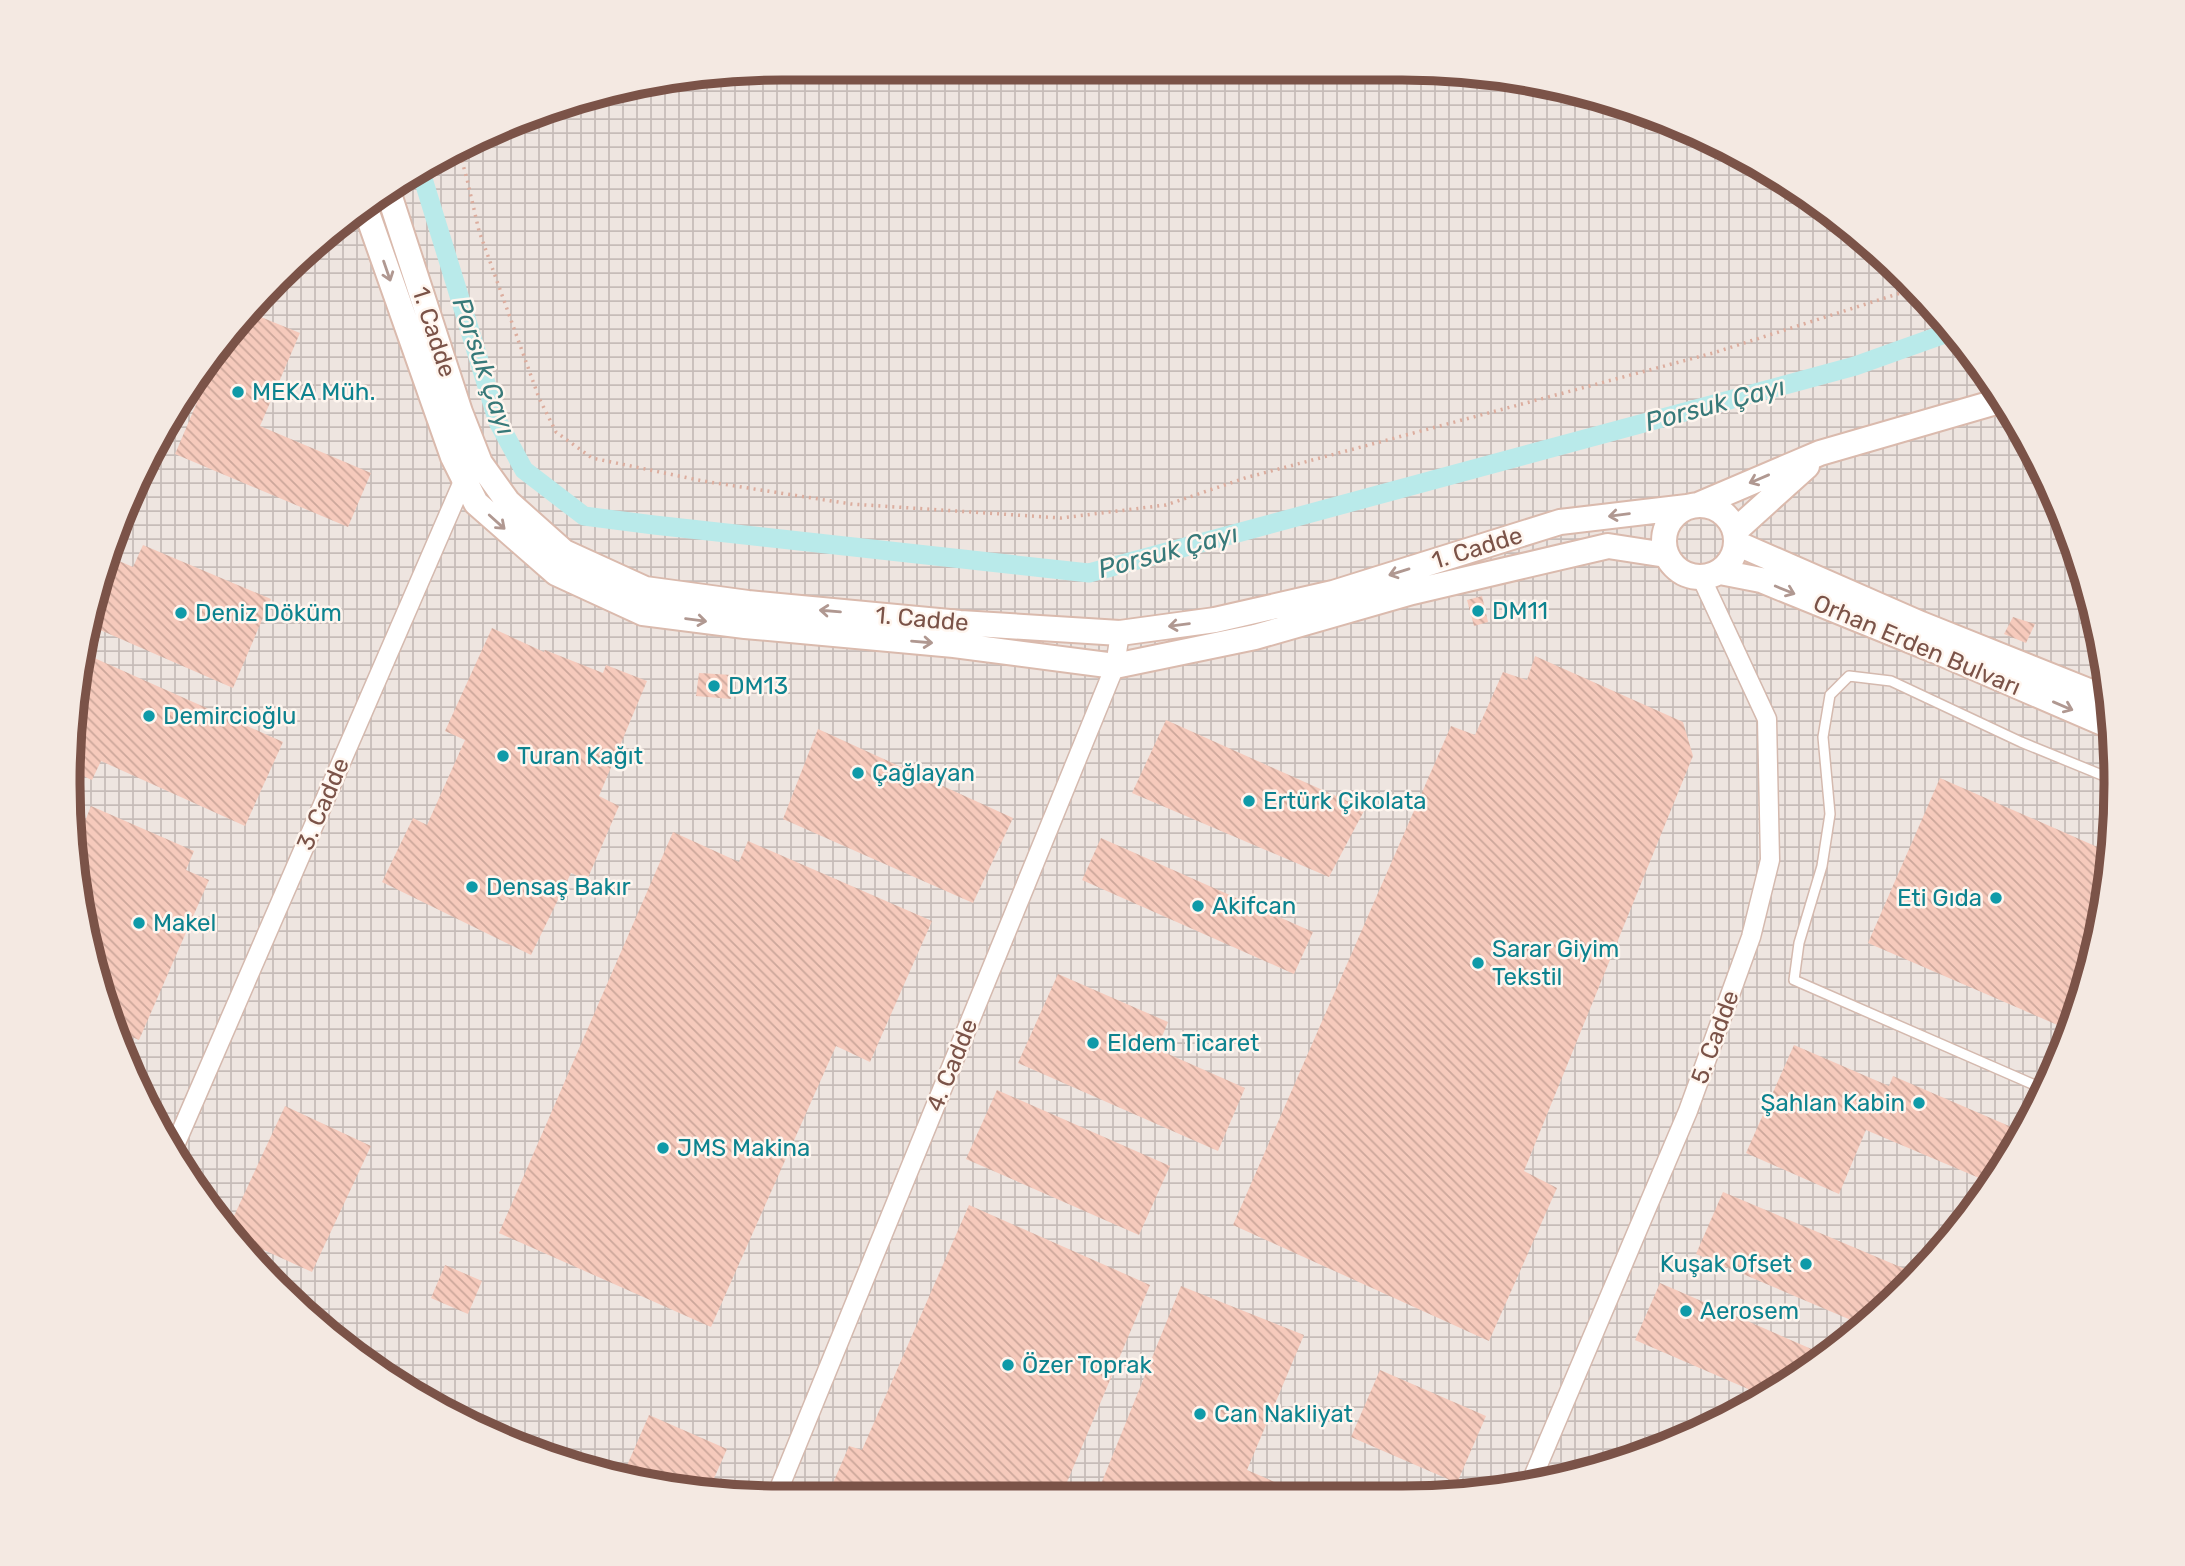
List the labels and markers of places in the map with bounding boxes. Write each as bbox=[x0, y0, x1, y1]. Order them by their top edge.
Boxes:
place label: MEKA Müh. bbox=[252, 378, 376, 406]
marker: MEKA Müh. bbox=[230, 384, 246, 400]
place label: DM11 bbox=[1492, 597, 1548, 625]
place label: Deniz Döküm bbox=[195, 599, 342, 627]
marker: DM11 bbox=[1470, 603, 1486, 619]
marker: Deniz Döküm bbox=[173, 605, 189, 621]
place label: DM13 bbox=[728, 672, 788, 700]
marker: DM13 bbox=[706, 678, 722, 694]
place label: Demircioğlu bbox=[163, 702, 296, 730]
marker: Demircioğlu bbox=[141, 708, 157, 724]
place label: Turan Kağıt bbox=[517, 742, 643, 770]
marker: Turan Kağıt bbox=[495, 748, 511, 764]
place label: Çağlayan bbox=[872, 759, 975, 787]
marker: Çağlayan bbox=[850, 765, 866, 781]
place label: Ertürk Çikolata bbox=[1263, 787, 1427, 815]
marker: Ertürk Çikolata bbox=[1241, 793, 1257, 809]
place label: Densaş Bakır bbox=[486, 873, 631, 901]
marker: Densaş Bakır bbox=[464, 879, 480, 895]
place label: Eti Gıda bbox=[1897, 884, 1982, 912]
marker: Eti Gıda bbox=[1988, 890, 2004, 906]
place label: Akifcan bbox=[1212, 892, 1296, 920]
marker: Akifcan bbox=[1190, 898, 1206, 914]
place label: Makel bbox=[153, 909, 216, 937]
marker: Makel bbox=[131, 915, 147, 931]
place label: Sarar Giyim Tekstil bbox=[1492, 935, 1619, 991]
marker: Sarar Giyim Tekstil bbox=[1470, 955, 1486, 971]
place label: Eldem Ticaret bbox=[1107, 1029, 1259, 1057]
marker: Eldem Ticaret bbox=[1085, 1035, 1101, 1051]
place label: Şahlan Kabin bbox=[1761, 1089, 1905, 1117]
marker: Şahlan Kabin bbox=[1911, 1095, 1927, 1111]
place label: JMS Makina bbox=[677, 1134, 810, 1162]
marker: JMS Makina bbox=[655, 1140, 671, 1156]
place label: Kuşak Ofset bbox=[1660, 1250, 1792, 1278]
marker: Kuşak Ofset bbox=[1798, 1256, 1814, 1272]
place label: Aerosem bbox=[1700, 1297, 1799, 1325]
marker: Aerosem bbox=[1678, 1303, 1694, 1319]
place label: Özer Toprak bbox=[1022, 1351, 1152, 1379]
marker: Özer Toprak bbox=[1000, 1357, 1016, 1373]
place label: Can Nakliyat bbox=[1214, 1400, 1353, 1428]
marker: Can Nakliyat bbox=[1192, 1406, 1208, 1422]

